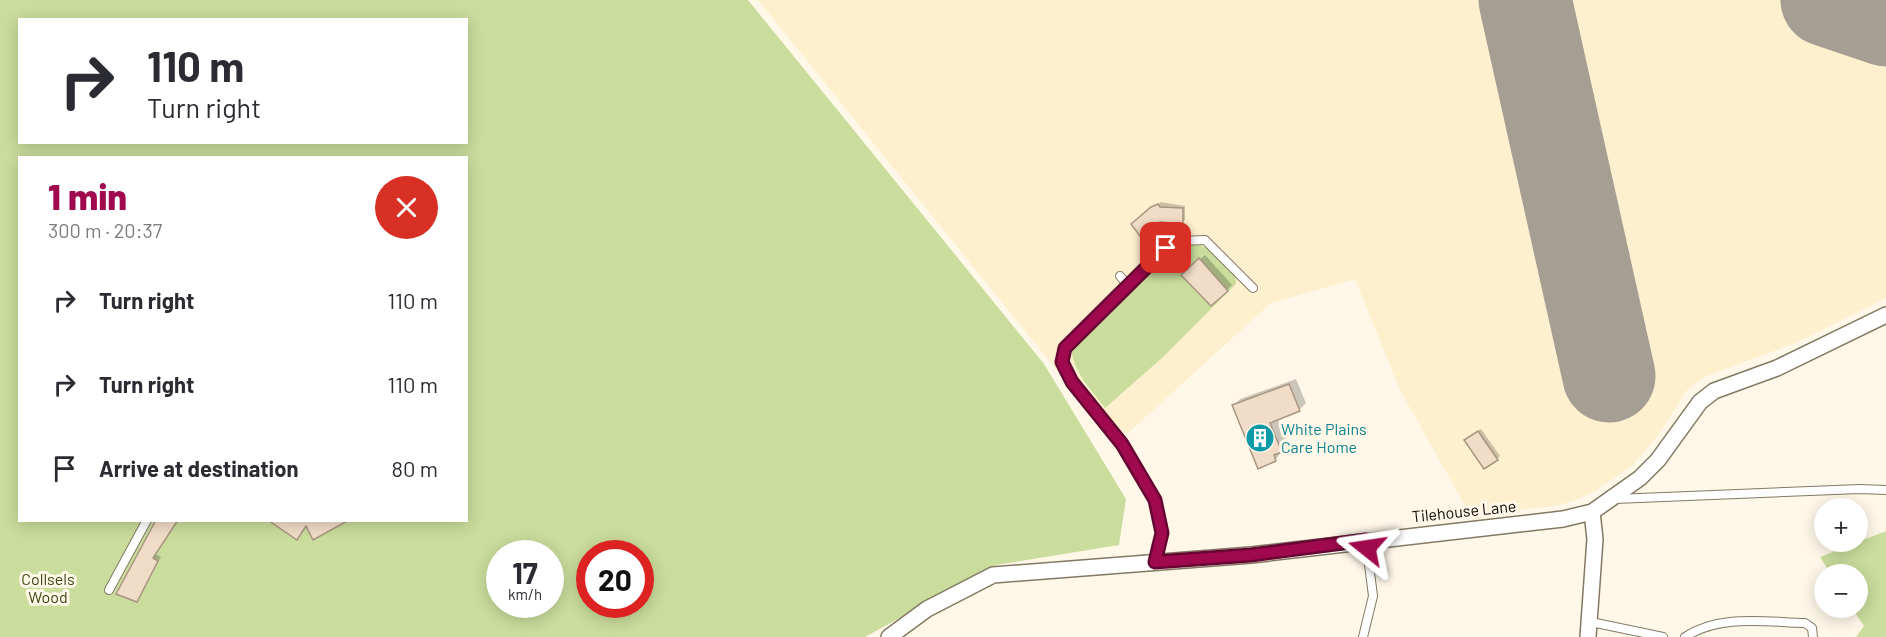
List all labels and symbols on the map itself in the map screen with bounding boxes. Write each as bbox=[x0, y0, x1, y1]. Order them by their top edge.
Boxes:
pin bbox=[1140, 222, 1191, 273]
place label: White Plains Care Home bbox=[1281, 419, 1367, 456]
building icon: White Plains Care Home bbox=[1244, 422, 1276, 454]
street label: Tilehouse Lane bbox=[1411, 496, 1517, 525]
position arrow bbox=[1335, 516, 1399, 580]
speed limit sign: 20 bbox=[576, 540, 654, 618]
park label: Collsels Wood bbox=[21, 569, 75, 606]

